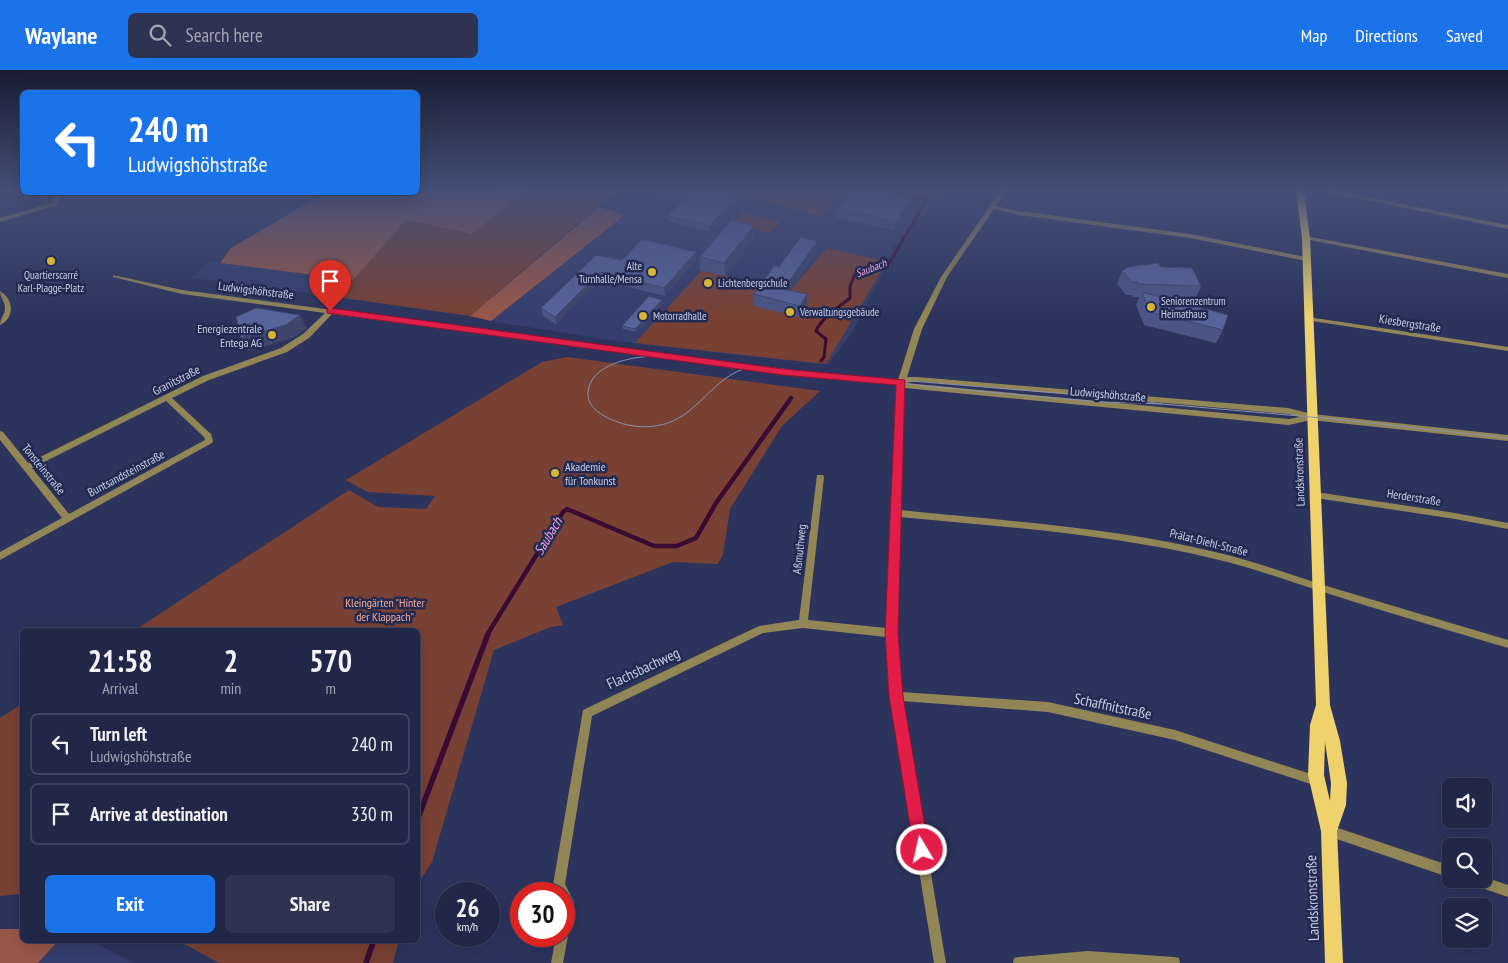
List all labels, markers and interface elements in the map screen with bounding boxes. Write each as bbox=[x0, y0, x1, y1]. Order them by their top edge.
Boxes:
search box bbox=[128, 13, 478, 58]
text: Waylane bbox=[25, 20, 98, 51]
icon: search bbox=[146, 21, 174, 49]
text: Search here bbox=[186, 23, 263, 47]
text: Map bbox=[1301, 24, 1327, 47]
text: Directions bbox=[1355, 24, 1418, 47]
text: Saved bbox=[1446, 24, 1483, 47]
text: 240 m bbox=[128, 106, 209, 152]
icon: left bbox=[45, 110, 110, 175]
text: Ludwigshöhstraße bbox=[128, 150, 268, 178]
marker: Quartierscarré Karl-Plagge-Platz bbox=[45, 255, 57, 267]
water label: Saubach bbox=[854, 255, 889, 280]
place label: Alte Turnhalle/Mensa bbox=[579, 259, 642, 286]
pin bbox=[309, 260, 351, 311]
marker: Alte Turnhalle/Mensa bbox=[646, 266, 658, 278]
icon: arrive bbox=[316, 267, 344, 295]
place label: Quartierscarré Karl-Plagge-Platz bbox=[18, 268, 84, 295]
place label: Lichtenbergschule bbox=[718, 276, 788, 290]
marker: Lichtenbergschule bbox=[702, 277, 714, 289]
street label: Ludwigshöhstraße bbox=[217, 278, 295, 302]
place label: Seniorenzentrum Heimathaus bbox=[1161, 294, 1226, 321]
marker: Seniorenzentrum Heimathaus bbox=[1145, 301, 1157, 313]
place label: Verwaltungsgebäude bbox=[799, 305, 880, 319]
marker: Verwaltungsgebäude bbox=[784, 306, 796, 318]
place label: Motorradhalle bbox=[653, 309, 707, 323]
marker: Motorradhalle bbox=[637, 310, 649, 322]
street label: Kiesbergstraße bbox=[1378, 311, 1442, 335]
place label: Energiezentrale Entega AG bbox=[197, 321, 262, 350]
marker: Energiezentrale Entega AG bbox=[266, 329, 278, 341]
street label: Granitstraße bbox=[150, 362, 202, 398]
street label: Ludwigshöhstraße bbox=[1069, 383, 1147, 405]
street label: Landskronstraße bbox=[1290, 437, 1308, 507]
street label: Tonsteinstraße bbox=[19, 441, 69, 497]
street label: Buntsandsteinstraße bbox=[85, 446, 167, 500]
place label: Akademie für Tonkunst bbox=[565, 459, 617, 488]
marker: Akademie für Tonkunst bbox=[549, 467, 561, 479]
street label: Herderstraße bbox=[1386, 485, 1442, 509]
water label: Saubach bbox=[530, 513, 567, 558]
street label: Aßmuthweg bbox=[789, 523, 809, 575]
street label: Prälat-Diehl-Straße bbox=[1168, 525, 1250, 559]
park label: Kleingärten "Hinter der Klappach" bbox=[345, 595, 425, 624]
text: 21:58 bbox=[88, 641, 153, 680]
text: 2 bbox=[224, 641, 238, 680]
text: 570 bbox=[309, 641, 352, 680]
street label: Flachsbachweg bbox=[603, 643, 683, 693]
text: Arrival bbox=[102, 678, 138, 698]
text: min bbox=[220, 678, 241, 698]
text: m bbox=[325, 678, 336, 698]
street label: Schaffnitstraße bbox=[1072, 689, 1154, 723]
text: Turn left bbox=[90, 722, 147, 746]
icon: left bbox=[47, 730, 75, 758]
text: 240 m bbox=[351, 732, 393, 756]
text: Ludwigshöhstraße bbox=[90, 746, 192, 766]
map controls bbox=[1442, 778, 1492, 948]
button: sound bbox=[1442, 778, 1492, 828]
icon: arrive bbox=[47, 800, 75, 828]
text: Arrive at destination bbox=[90, 802, 228, 826]
text: 330 m bbox=[351, 802, 393, 826]
position arrow bbox=[895, 823, 947, 875]
button: search bbox=[1442, 838, 1492, 888]
street label: Landskronstraße bbox=[1301, 855, 1323, 941]
button: Exit bbox=[45, 875, 215, 933]
button: Share bbox=[225, 875, 395, 933]
speed limit sign: 30 bbox=[510, 882, 575, 947]
text: 26 bbox=[456, 892, 479, 924]
button: layers bbox=[1442, 898, 1492, 948]
text: km/h bbox=[457, 919, 478, 934]

